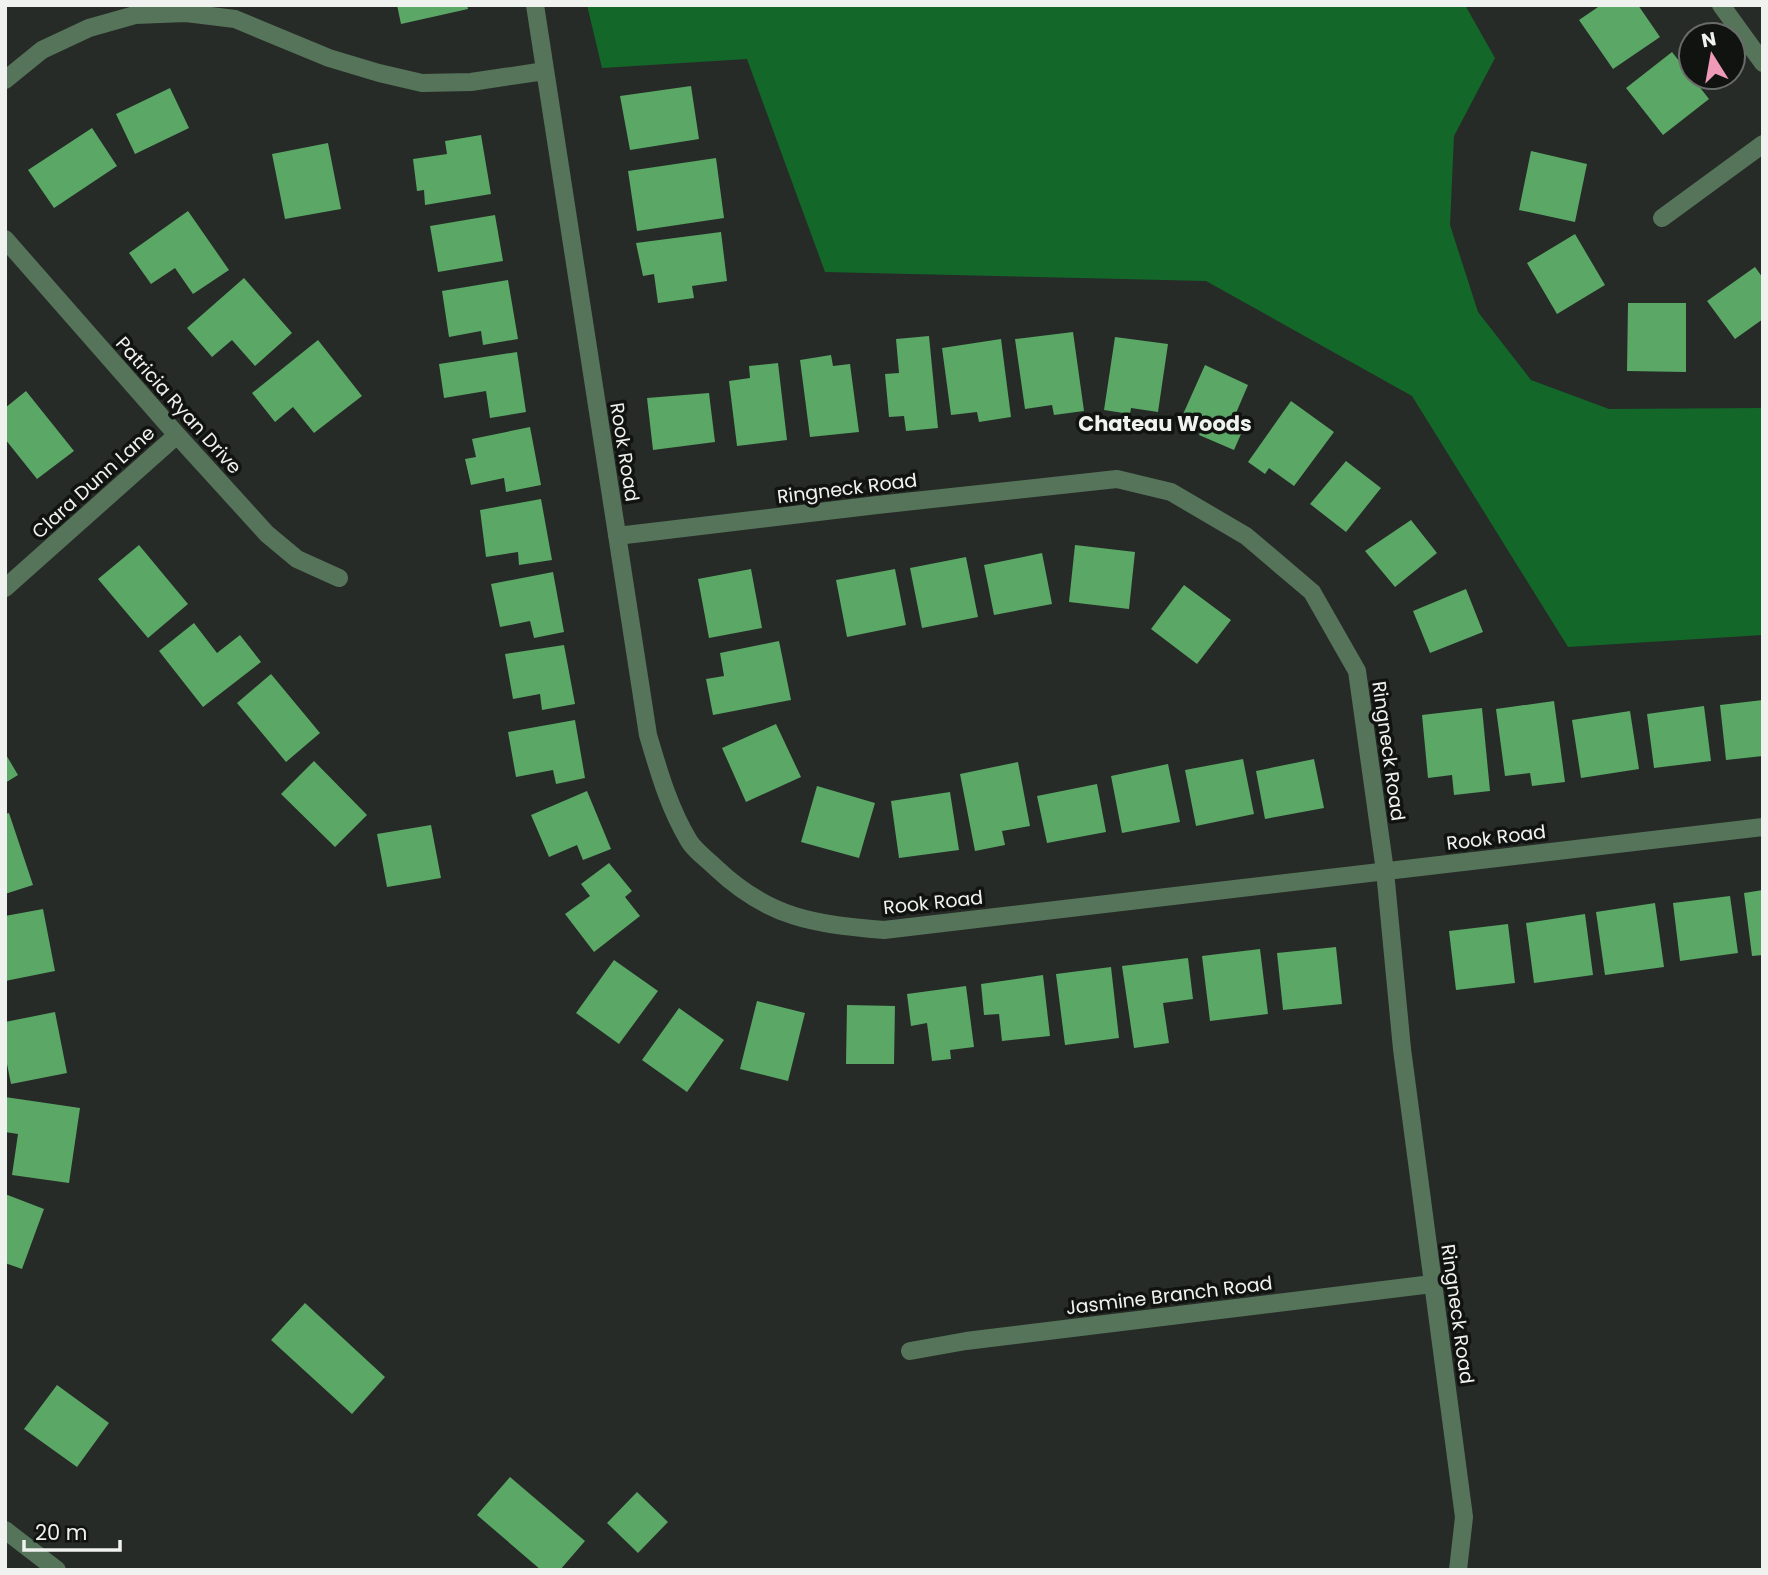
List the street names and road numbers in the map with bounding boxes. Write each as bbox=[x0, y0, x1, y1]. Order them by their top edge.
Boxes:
street label: Patricia Ryan Drive bbox=[110, 331, 248, 480]
street label: Rook Road bbox=[603, 401, 646, 504]
street label: Clara Dunn Lane bbox=[26, 420, 161, 545]
street label: Ringneck Road bbox=[775, 467, 919, 510]
street label: Ringneck Road bbox=[1365, 679, 1412, 823]
street label: Rook Road bbox=[1445, 818, 1547, 857]
street label: Rook Road bbox=[882, 884, 984, 921]
street label: Ringneck Road bbox=[1434, 1242, 1481, 1386]
street label: Jasmine Branch Road bbox=[1064, 1269, 1274, 1322]

